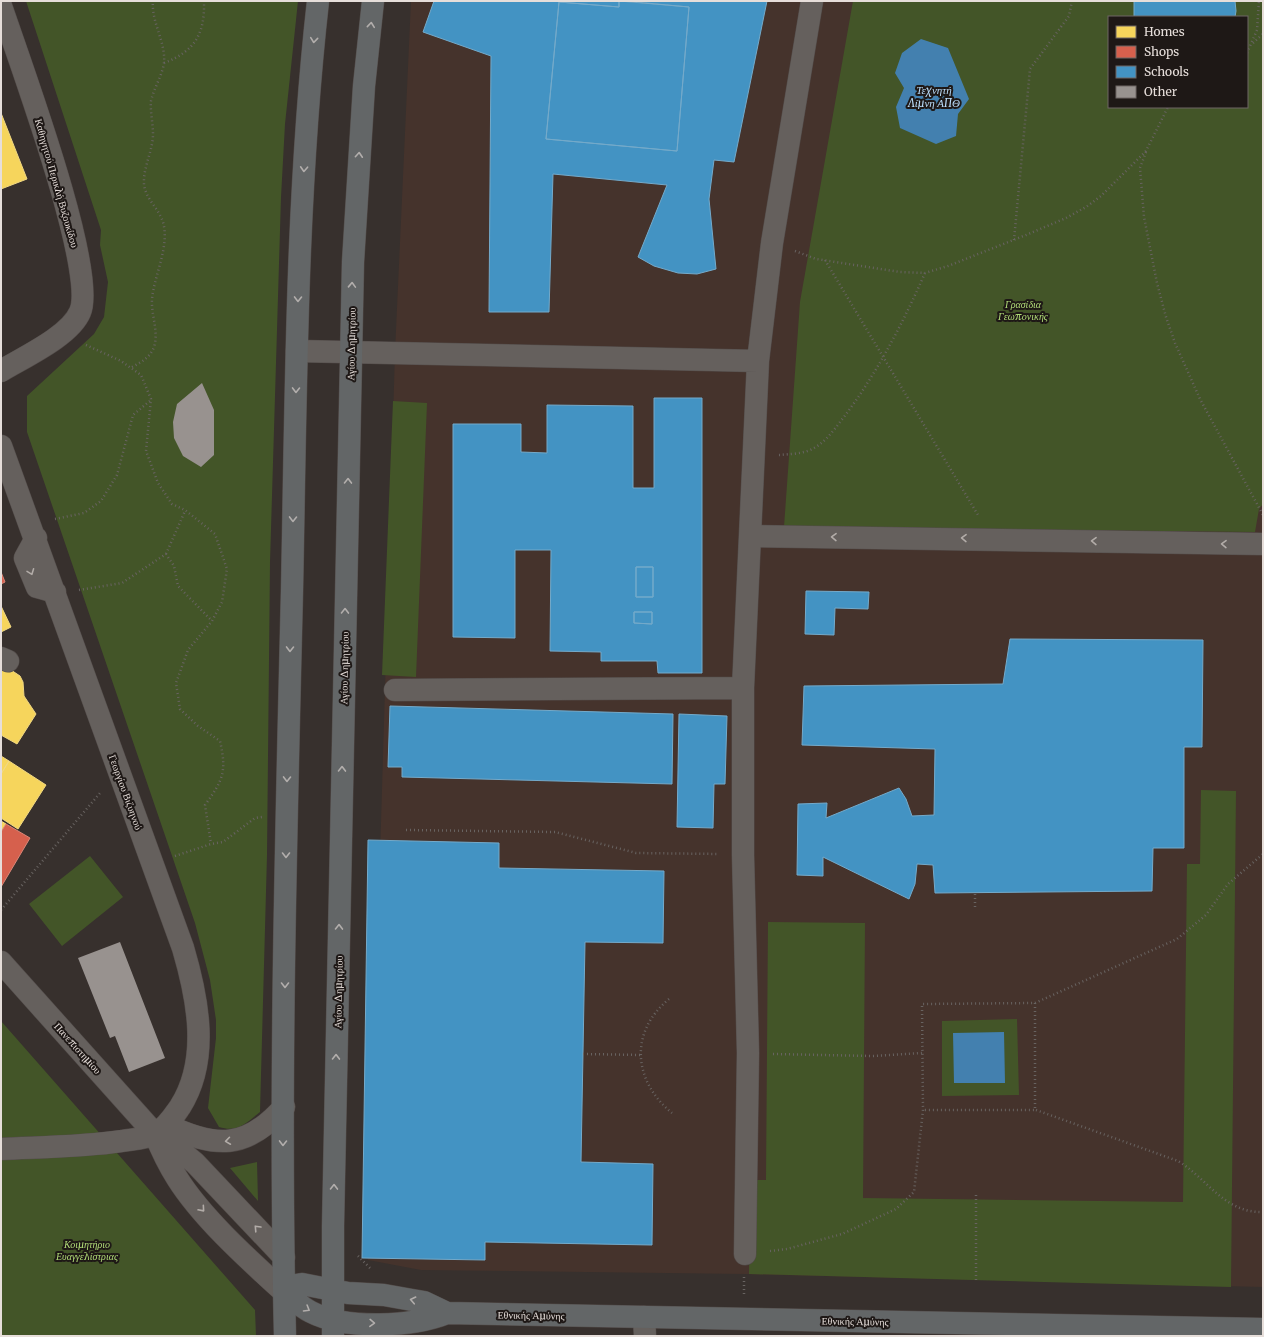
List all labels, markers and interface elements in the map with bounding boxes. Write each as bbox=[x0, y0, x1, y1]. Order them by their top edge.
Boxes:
legend bbox=[1108, 16, 1248, 108]
one-way arrow bbox=[366, 22, 375, 29]
text: Homes bbox=[1144, 24, 1185, 39]
one-way arrow bbox=[310, 37, 319, 43]
text: Shops bbox=[1144, 44, 1179, 59]
text: Schools bbox=[1144, 64, 1189, 79]
water label: Τεχνητή Λίμνη ΑΠΘ bbox=[907, 83, 960, 110]
text: Other bbox=[1144, 84, 1178, 99]
street label: Καθηγητού Περικλή Βυζουκίδου bbox=[32, 117, 81, 249]
one-way arrow bbox=[354, 152, 363, 158]
one-way arrow bbox=[300, 166, 309, 172]
one-way arrow bbox=[348, 282, 356, 288]
one-way arrow bbox=[294, 296, 302, 302]
park label: Γρασίδια Γεωπονικής bbox=[997, 298, 1049, 323]
street label: Αγίου Δημητρίου bbox=[344, 307, 359, 381]
one-way arrow bbox=[292, 387, 301, 393]
one-way arrow bbox=[344, 478, 352, 484]
one-way arrow bbox=[289, 516, 297, 522]
one-way arrow bbox=[831, 533, 837, 541]
one-way arrow bbox=[961, 534, 967, 542]
one-way arrow bbox=[1091, 537, 1097, 545]
one-way arrow bbox=[1221, 539, 1227, 548]
one-way arrow bbox=[26, 568, 34, 575]
one-way arrow bbox=[341, 608, 349, 614]
street label: Αγίου Δημητρίου bbox=[337, 631, 352, 705]
one-way arrow bbox=[286, 646, 294, 652]
street label: Γεωργίου Βιζυηνού bbox=[106, 753, 145, 832]
one-way arrow bbox=[338, 766, 346, 772]
one-way arrow bbox=[283, 776, 291, 782]
one-way arrow bbox=[282, 852, 290, 858]
one-way arrow bbox=[335, 924, 343, 930]
street label: Αγίου Δημητρίου bbox=[331, 955, 346, 1029]
one-way arrow bbox=[281, 982, 289, 988]
street label: Πανεπιστημίου bbox=[51, 1020, 104, 1077]
one-way arrow bbox=[332, 1054, 341, 1060]
one-way arrow bbox=[225, 1136, 231, 1145]
one-way arrow bbox=[279, 1140, 287, 1146]
one-way arrow bbox=[330, 1184, 338, 1190]
one-way arrow bbox=[197, 1204, 204, 1212]
one-way arrow bbox=[254, 1226, 261, 1233]
park label: Κοιμητήριο Ευαγγελίστριας bbox=[55, 1238, 119, 1263]
one-way arrow bbox=[410, 1297, 416, 1305]
one-way arrow bbox=[303, 1304, 310, 1312]
street label: Εθνικής Αμύνης bbox=[497, 1308, 565, 1323]
street label: Εθνικής Αμύνης bbox=[821, 1314, 889, 1329]
one-way arrow bbox=[369, 1319, 375, 1328]

